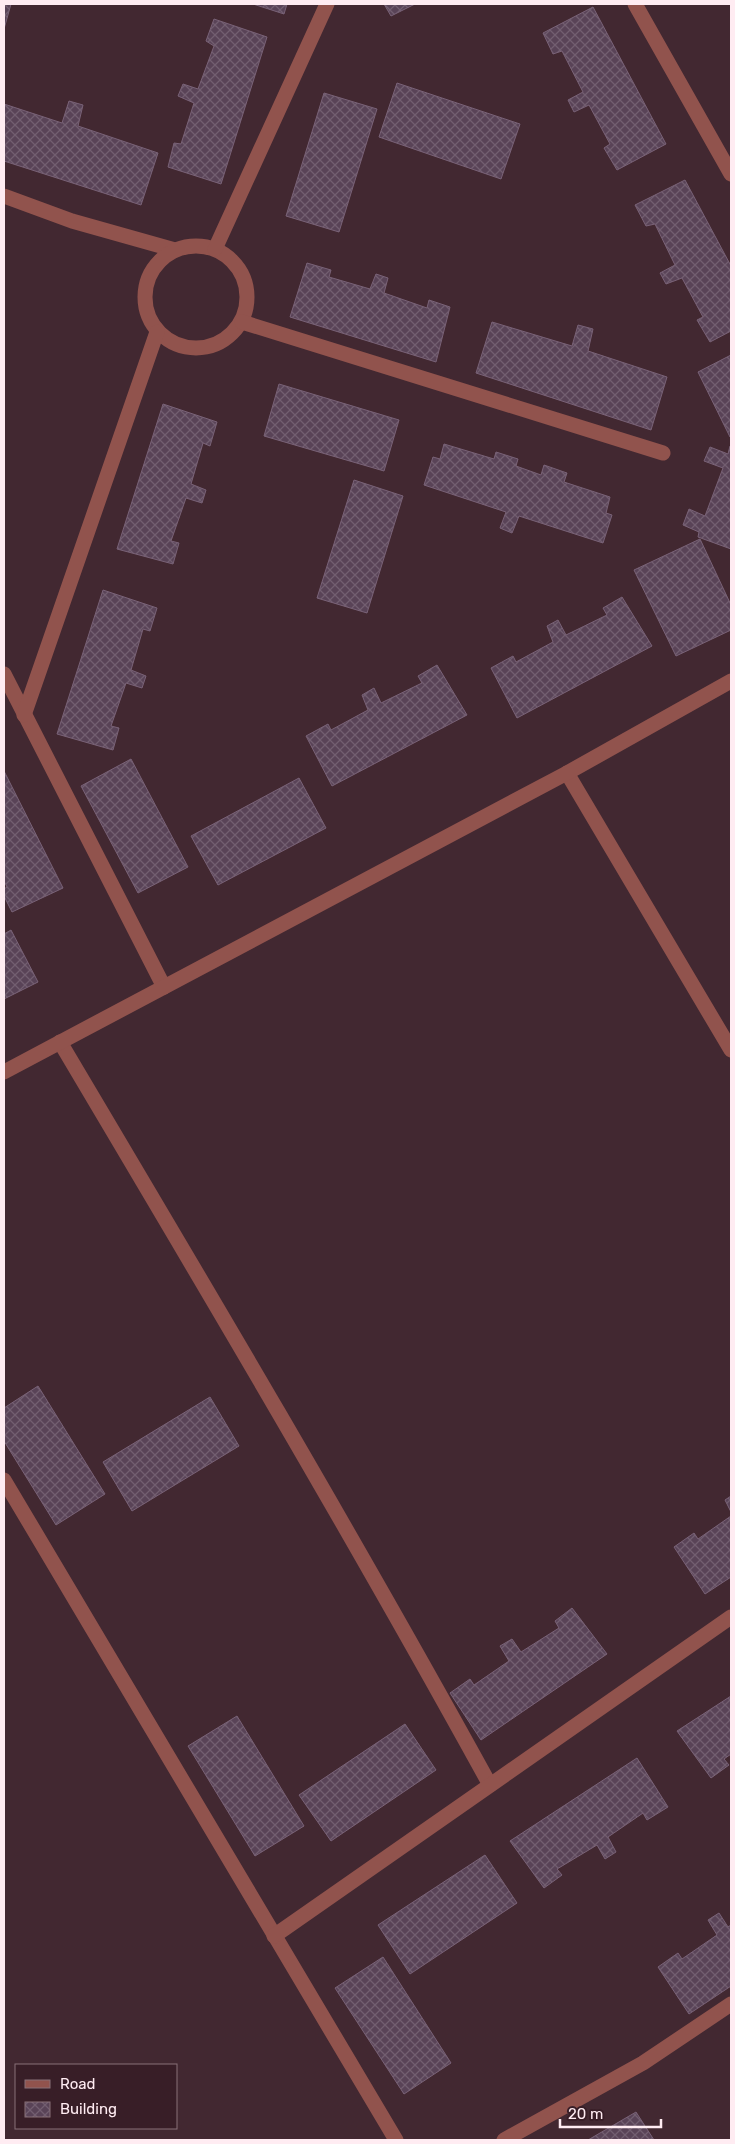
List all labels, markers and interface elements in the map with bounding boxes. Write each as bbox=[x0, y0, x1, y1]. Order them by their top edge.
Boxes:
legend bbox=[15, 2064, 178, 2129]
text: Road bbox=[60, 2075, 96, 2093]
scale bar bbox=[560, 2096, 661, 2128]
text: Building bbox=[60, 2100, 117, 2118]
text: 20 m bbox=[568, 2105, 603, 2123]

